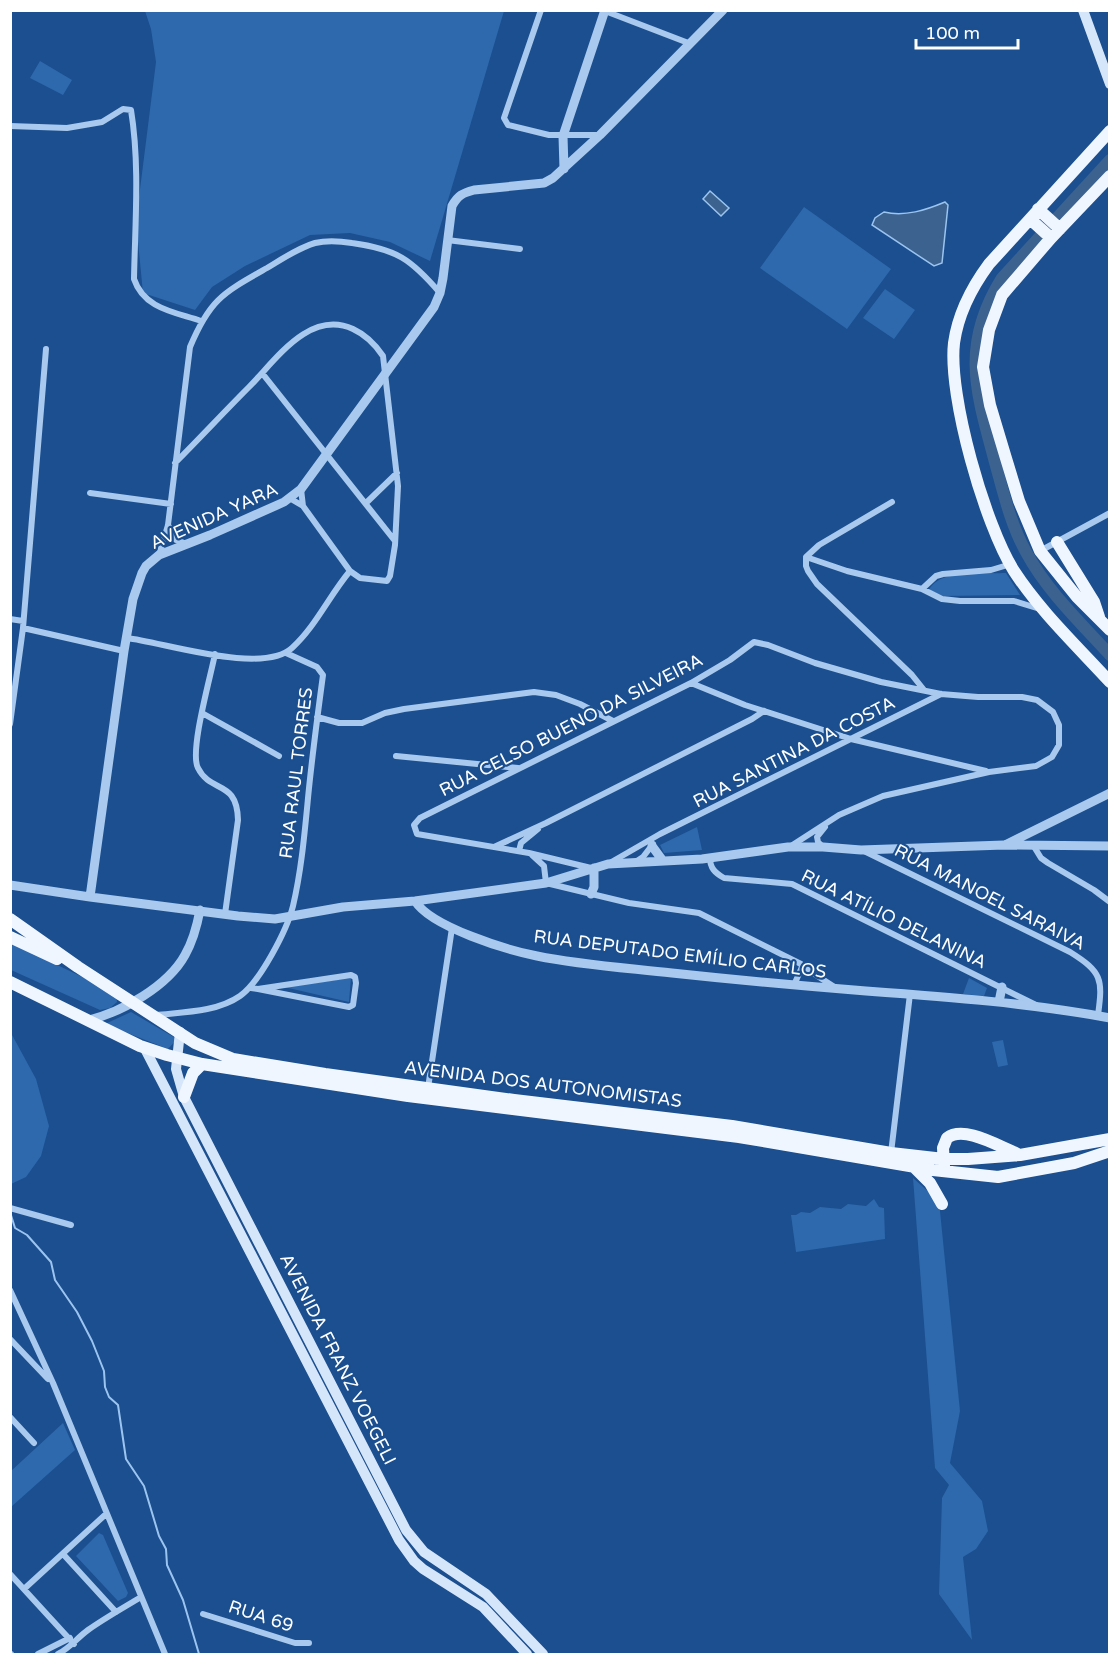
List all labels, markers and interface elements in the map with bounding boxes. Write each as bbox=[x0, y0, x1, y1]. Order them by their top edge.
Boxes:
scale bar bbox=[916, 12, 1018, 50]
text: 100 m bbox=[925, 22, 980, 44]
street label: AVENIDA YARA bbox=[147, 478, 281, 554]
street label: RUA CELSO BUENO DA SILVEIRA bbox=[436, 649, 706, 801]
street label: RUA RAUL TORRES bbox=[275, 686, 317, 860]
street label: RUA SANTINA DA COSTA bbox=[689, 691, 899, 813]
street label: RUA MANOEL SARAIVA bbox=[891, 839, 1089, 955]
street label: RUA ATÍLIO DELANINA bbox=[798, 865, 990, 973]
street label: RUA DEPUTADO EMÍLIO CARLOS bbox=[532, 925, 828, 983]
street label: AVENIDA DOS AUTONOMISTAS bbox=[403, 1056, 683, 1112]
street label: AVENIDA FRANZ VOEGELI bbox=[275, 1250, 401, 1468]
street label: RUA 69 bbox=[226, 1595, 296, 1637]

